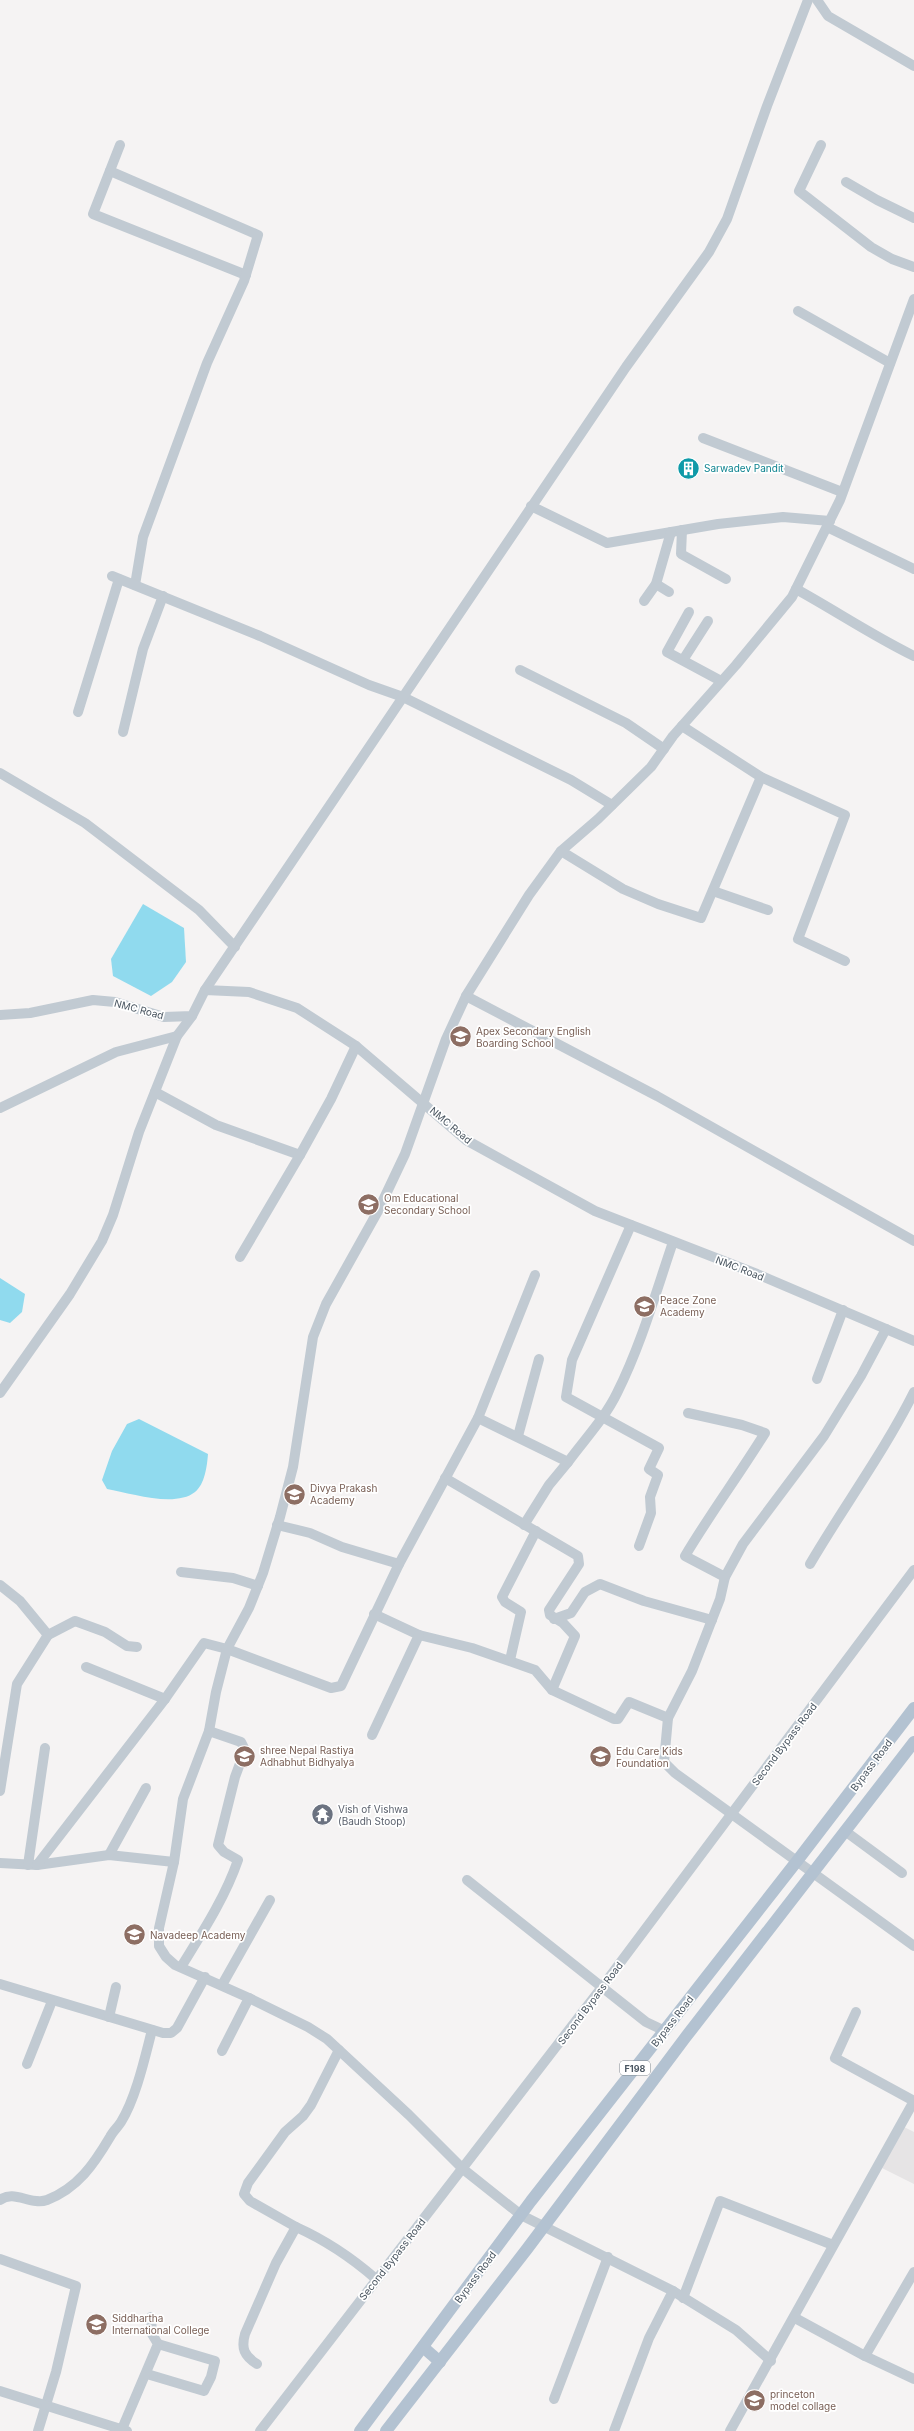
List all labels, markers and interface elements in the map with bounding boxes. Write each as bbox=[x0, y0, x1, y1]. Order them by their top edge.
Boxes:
building icon: Sarwadev Pandit bbox=[676, 455, 702, 481]
place label: Sarwadev Pandit bbox=[704, 462, 784, 474]
street label: NMC Road bbox=[113, 997, 165, 1021]
school or university icon: Apex Secondary English Boarding School bbox=[448, 1024, 474, 1050]
place label: Apex Secondary English Boarding School bbox=[476, 1025, 591, 1049]
street label: NMC Road bbox=[428, 1104, 474, 1146]
school or university icon: Om Educational Secondary School bbox=[356, 1191, 382, 1217]
place label: Om Educational Secondary School bbox=[384, 1192, 470, 1216]
street label: NMC Road bbox=[714, 1253, 766, 1283]
school or university icon: Peace Zone Academy bbox=[632, 1293, 658, 1319]
place label: Peace Zone Academy bbox=[660, 1294, 716, 1318]
school or university icon: Divya Prakash Academy bbox=[282, 1481, 308, 1507]
place label: Divya Prakash Academy bbox=[310, 1482, 377, 1506]
street label: Second Bypass Road bbox=[749, 1700, 819, 1788]
street label: Bypass Road bbox=[848, 1737, 894, 1793]
school or university icon: shree Nepal Rastiya Adhabhut Bidhyalya bbox=[232, 1743, 258, 1769]
place label: shree Nepal Rastiya Adhabhut Bidhyalya bbox=[260, 1744, 354, 1768]
school or university icon: Edu Care Kids Foundation bbox=[588, 1744, 614, 1770]
place label: Edu Care Kids Foundation bbox=[616, 1745, 683, 1769]
temple icon: Vish of Vishwa (Baudh Stoop) bbox=[310, 1802, 336, 1828]
place label: Vish of Vishwa (Baudh Stoop) bbox=[338, 1803, 408, 1827]
school or university icon: Navadeep Academy bbox=[122, 1922, 148, 1948]
place label: Navadeep Academy bbox=[150, 1929, 246, 1941]
street label: Second Bypass Road bbox=[555, 1959, 625, 2047]
street label: Bypass Road bbox=[648, 1993, 696, 2049]
road number: F198 bbox=[620, 2061, 650, 2075]
street label: Second Bypass Road bbox=[356, 2216, 428, 2302]
street label: Bypass Road bbox=[452, 2249, 498, 2305]
school or university icon: Siddhartha International College bbox=[84, 2311, 110, 2337]
place label: Siddhartha International College bbox=[112, 2312, 210, 2336]
school or university icon: princeton model collage bbox=[742, 2387, 768, 2413]
place label: princeton model collage bbox=[770, 2388, 836, 2412]

